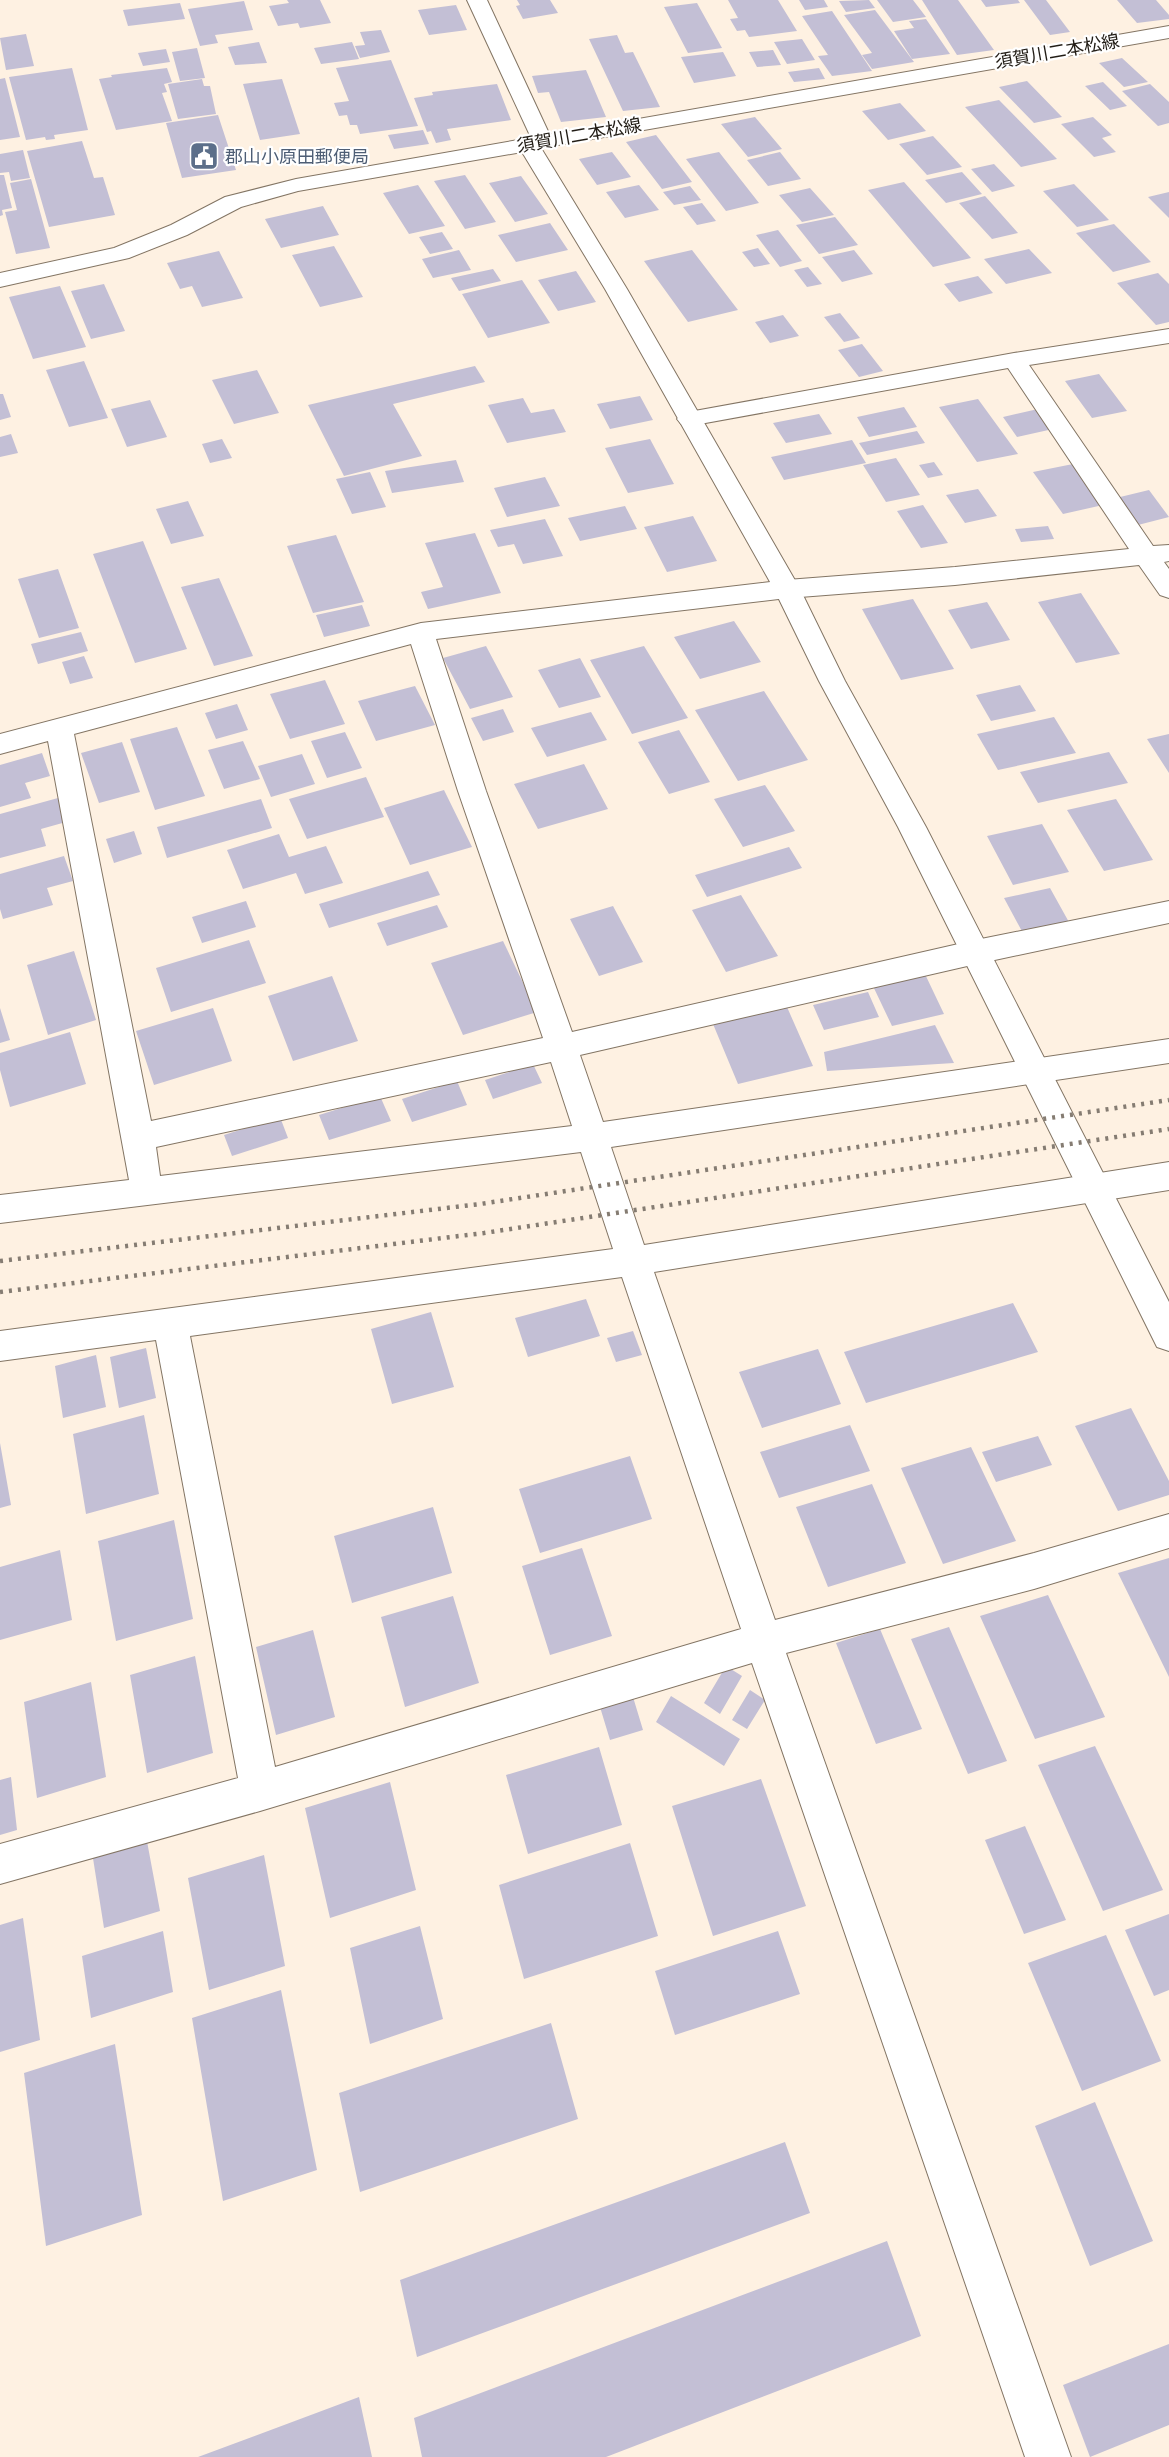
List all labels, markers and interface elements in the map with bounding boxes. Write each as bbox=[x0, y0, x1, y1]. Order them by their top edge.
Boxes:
street label: 須賀川二本松線 bbox=[993, 29, 1121, 73]
street label: 須賀川二本松線 bbox=[515, 113, 643, 157]
public building icon: 郡山小原田郵便局 bbox=[188, 140, 220, 172]
place label: 郡山小原田郵便局 bbox=[225, 145, 369, 168]

